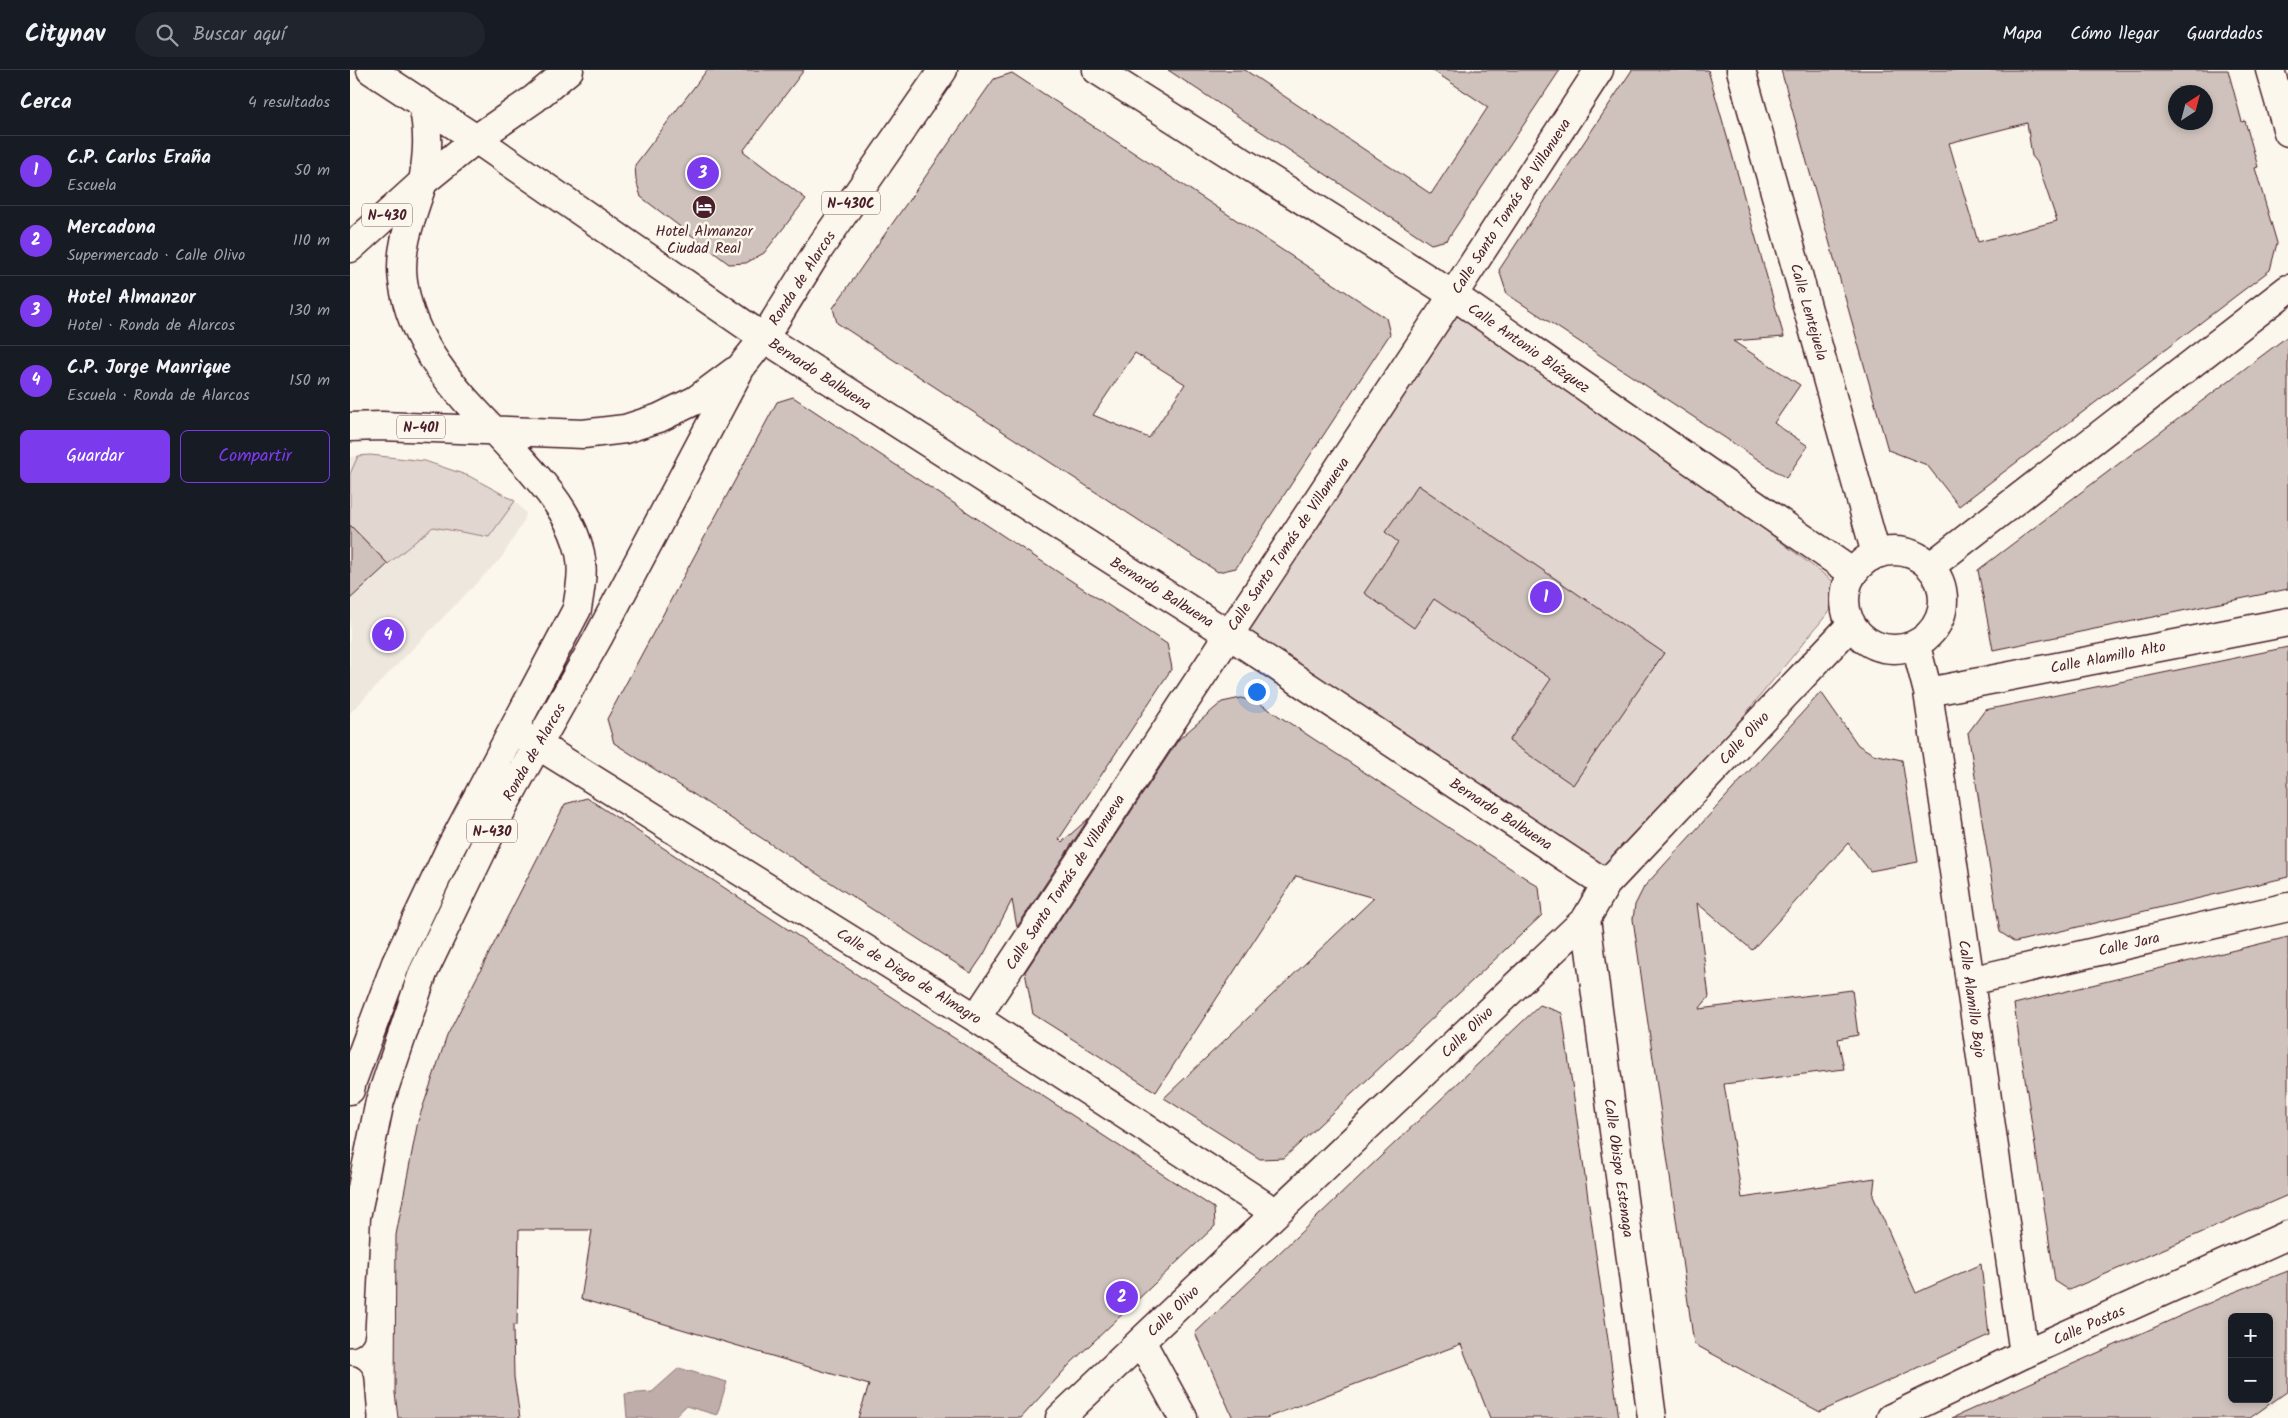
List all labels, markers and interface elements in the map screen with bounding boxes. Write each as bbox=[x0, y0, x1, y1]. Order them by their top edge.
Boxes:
search box bbox=[135, 12, 485, 57]
text: Citynav bbox=[25, 15, 105, 54]
text: Buscar aquí bbox=[193, 20, 285, 50]
text: Mapa bbox=[2003, 20, 2042, 49]
text: Cómo llegar bbox=[2070, 20, 2159, 49]
text: Guardados bbox=[2187, 20, 2263, 49]
icon: search bbox=[153, 21, 181, 49]
north arrow bbox=[2168, 85, 2213, 130]
text: Cerca bbox=[20, 86, 72, 119]
text: 4 resultados bbox=[248, 90, 330, 115]
street label: Calle Santo Tomás de Villanueva bbox=[1446, 114, 1578, 299]
text: C.P. Carlos Eraña bbox=[67, 143, 211, 173]
pin: 3 bbox=[687, 154, 719, 192]
text: 1 bbox=[34, 158, 38, 183]
text: 50 m bbox=[294, 158, 330, 183]
text: Escuela bbox=[67, 173, 117, 198]
road number: N-430C bbox=[822, 192, 880, 214]
hotel icon: Hotel Almanzor Ciudad Real bbox=[691, 194, 717, 220]
road number: N-430 bbox=[362, 204, 412, 226]
text: Mercadona bbox=[67, 213, 156, 243]
place label: Hotel Almanzor Ciudad Real bbox=[655, 220, 754, 261]
street label: Ronda de Alarcos bbox=[763, 226, 843, 331]
text: 2 bbox=[31, 228, 41, 253]
text: 110 m bbox=[293, 228, 330, 253]
text: Supermercado · Calle Olivo bbox=[67, 243, 245, 268]
street label: Calle Lentejuela bbox=[1783, 261, 1833, 364]
text: Hotel Almanzor bbox=[67, 283, 196, 313]
street label: Calle Antonio Blázquez bbox=[1462, 297, 1595, 400]
text: 3 bbox=[32, 298, 40, 323]
text: 130 m bbox=[289, 298, 330, 323]
text: Hotel · Ronda de Alarcos bbox=[67, 313, 235, 338]
street label: Bernardo Balbuena bbox=[763, 332, 876, 417]
text: C.P. Jorge Manrique bbox=[67, 353, 231, 383]
text: 4 bbox=[32, 368, 40, 393]
text: 150 m bbox=[289, 368, 330, 393]
text: Escuela · Ronda de Alarcos bbox=[67, 383, 250, 408]
road number: N-401 bbox=[397, 416, 445, 438]
button: Guardar bbox=[20, 430, 170, 483]
button: Compartir bbox=[180, 430, 330, 483]
street label: Calle Santo Tomás de Villanueva bbox=[1221, 453, 1356, 636]
street label: Bernardo Balbuena bbox=[1105, 551, 1218, 634]
pin: 1 bbox=[1530, 578, 1562, 616]
pin: 4 bbox=[372, 616, 404, 654]
street label: Calle Alamillo Alto bbox=[2048, 635, 2168, 681]
your location bbox=[1244, 679, 1270, 705]
street label: Ronda de Alarcos bbox=[497, 699, 573, 806]
street label: Calle Olivo bbox=[1714, 706, 1776, 771]
street label: Bernardo Balbuena bbox=[1444, 772, 1557, 857]
street label: Calle Santo Tomás de Villanueva bbox=[1000, 790, 1132, 975]
road number: N-430 bbox=[467, 819, 517, 842]
street label: Calle de Diego de Almagro bbox=[831, 922, 986, 1031]
street label: Calle Jara bbox=[2096, 926, 2162, 964]
street label: Calle Alamillo Bajo bbox=[1951, 939, 1991, 1060]
street label: Calle Olivo bbox=[1436, 1001, 1500, 1064]
street label: Calle Obispo Estenaga bbox=[1596, 1097, 1640, 1239]
pin: 2 bbox=[1106, 1278, 1138, 1316]
street label: Calle Olivo bbox=[1142, 1280, 1206, 1343]
street label: Calle Postas bbox=[2049, 1299, 2130, 1352]
map controls bbox=[2228, 1313, 2273, 1403]
button: + bbox=[2228, 1313, 2273, 1358]
button: − bbox=[2228, 1358, 2273, 1403]

